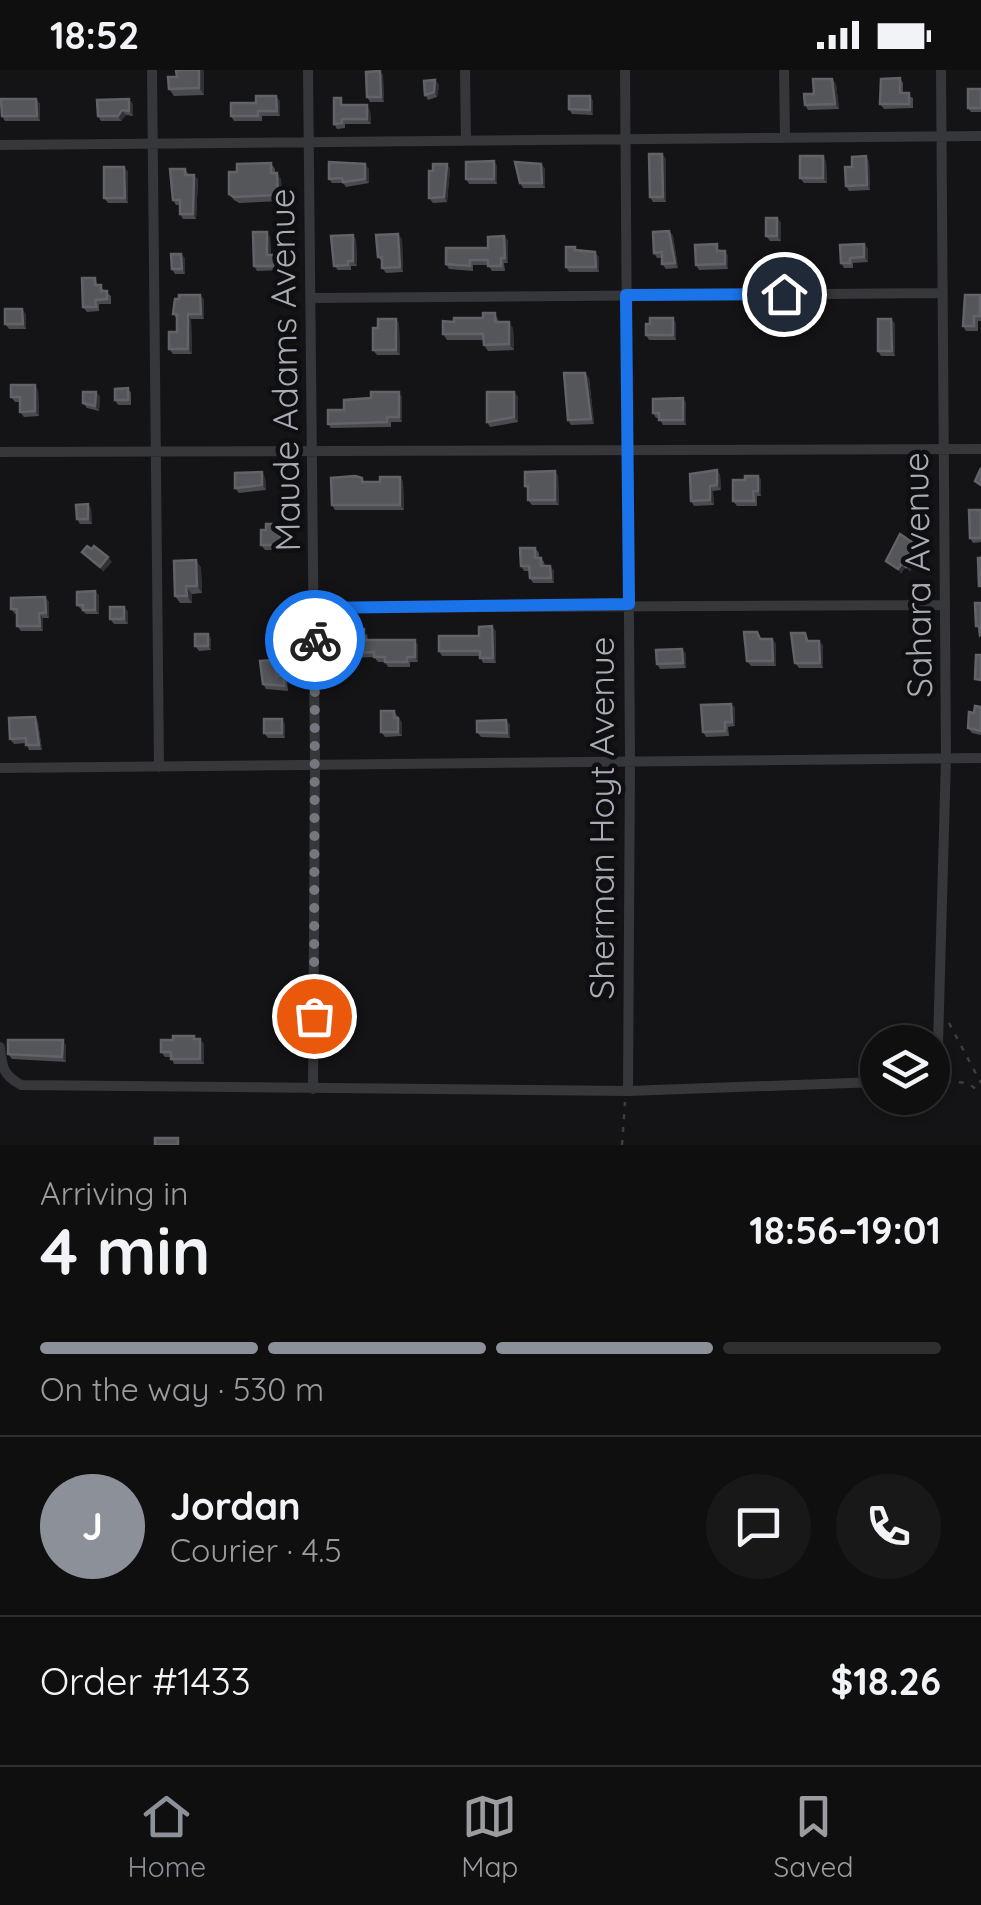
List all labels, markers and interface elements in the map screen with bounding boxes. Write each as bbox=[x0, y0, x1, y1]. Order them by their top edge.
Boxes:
text: 18:52 bbox=[50, 11, 140, 59]
street label: Maude Adams Avenue bbox=[259, 188, 309, 552]
pin bbox=[742, 252, 827, 337]
icon: home bbox=[757, 267, 812, 322]
street label: Sahara Avenue bbox=[893, 452, 941, 698]
courier bbox=[265, 590, 365, 690]
icon: bike bbox=[288, 613, 343, 668]
street label: Sherman Hoyt Avenue bbox=[579, 636, 623, 1000]
pin bbox=[272, 974, 357, 1059]
icon: bag bbox=[287, 989, 342, 1044]
map controls bbox=[860, 1025, 950, 1115]
button: layers bbox=[860, 1025, 950, 1115]
text: Arriving in bbox=[40, 1173, 189, 1213]
text: 18:56–19:01 bbox=[749, 1206, 941, 1254]
text: 4 min bbox=[40, 1210, 210, 1291]
text: On the way · 530 m bbox=[40, 1369, 324, 1409]
button: chat bbox=[706, 1474, 811, 1579]
button: phone bbox=[836, 1474, 941, 1579]
text: Jordan bbox=[170, 1482, 301, 1530]
text: J bbox=[82, 1502, 103, 1550]
text: Courier · 4.5 bbox=[170, 1530, 342, 1570]
text: Order #1433 bbox=[40, 1657, 251, 1705]
text: $18.26 bbox=[831, 1657, 941, 1705]
tab: Home bbox=[128, 1789, 206, 1884]
tab: Map bbox=[461, 1789, 518, 1884]
tab: Saved bbox=[774, 1789, 853, 1884]

